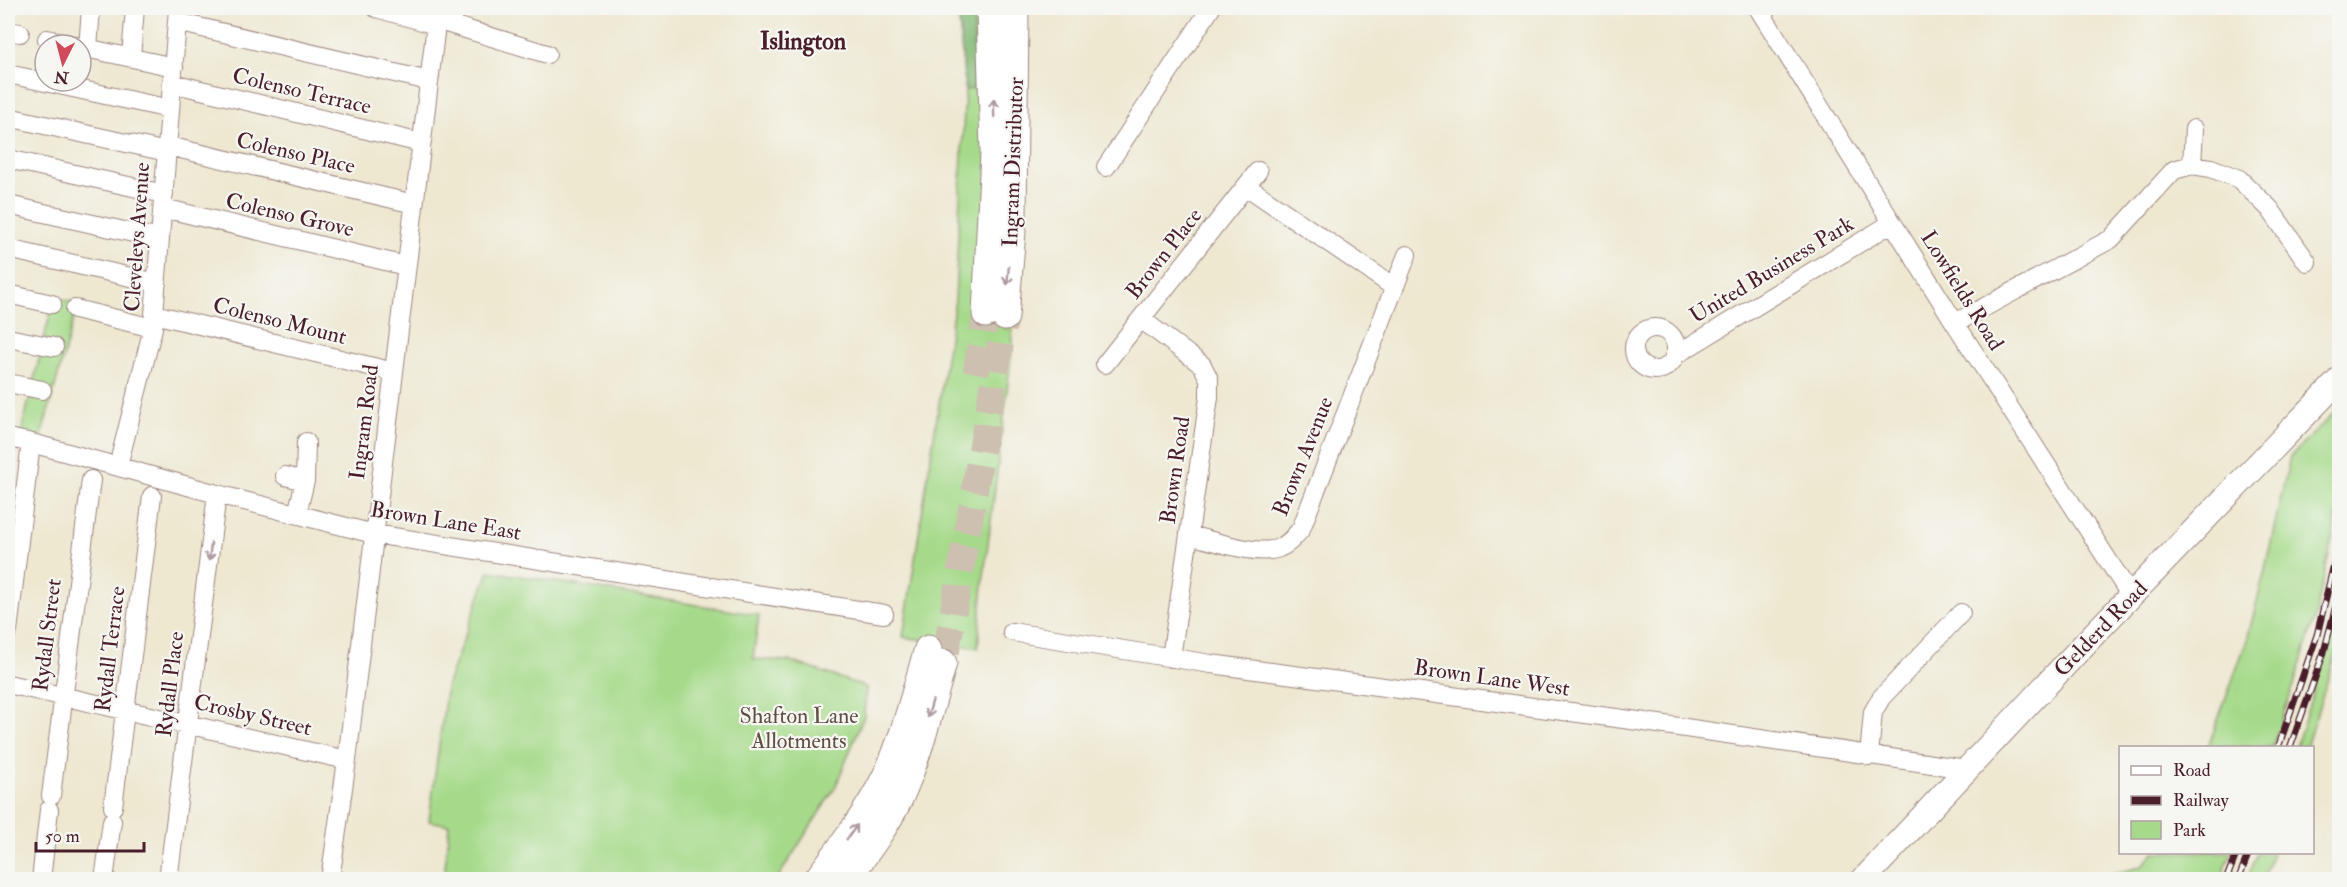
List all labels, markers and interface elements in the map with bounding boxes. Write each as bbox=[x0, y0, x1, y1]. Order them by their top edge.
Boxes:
district label: Islington bbox=[760, 26, 847, 57]
north arrow bbox=[33, 33, 93, 93]
street label: Colenso Terrace bbox=[230, 61, 374, 121]
text: N bbox=[53, 66, 71, 88]
street label: Ingram Distributor bbox=[996, 76, 1030, 248]
one-way arrow bbox=[988, 99, 999, 119]
street label: Colenso Place bbox=[234, 126, 358, 180]
street label: Cleveleys Avenue bbox=[118, 161, 156, 313]
street label: Colenso Grove bbox=[223, 187, 357, 243]
street label: Brown Place bbox=[1119, 202, 1208, 305]
street label: United Business Park bbox=[1684, 210, 1859, 330]
street label: Lowfields Road bbox=[1914, 225, 2010, 356]
one-way arrow bbox=[1002, 265, 1013, 285]
street label: Colenso Mount bbox=[210, 291, 349, 351]
street label: Ingram Road bbox=[343, 363, 385, 481]
street label: Brown Avenue bbox=[1266, 393, 1340, 520]
street label: Brown Road bbox=[1154, 414, 1196, 526]
street label: Brown Lane East bbox=[369, 495, 523, 547]
one-way arrow bbox=[204, 542, 215, 562]
street label: Gelderd Road bbox=[2048, 575, 2154, 683]
street label: Rydall Street bbox=[26, 577, 68, 693]
street label: Rydall Terrace bbox=[88, 585, 132, 714]
street label: Rydall Place bbox=[150, 630, 190, 738]
street label: Brown Lane West bbox=[1412, 653, 1571, 703]
street label: Crosby Street bbox=[191, 688, 314, 742]
one-way arrow bbox=[924, 699, 935, 718]
park label: Shafton Lane Allotments bbox=[739, 702, 859, 755]
legend bbox=[2119, 746, 2314, 854]
text: Road bbox=[2173, 759, 2211, 782]
text: Railway bbox=[2173, 789, 2230, 812]
scale bar bbox=[36, 815, 144, 853]
text: Park bbox=[2173, 819, 2206, 842]
text: 50 m bbox=[45, 825, 80, 848]
one-way arrow bbox=[846, 825, 858, 841]

